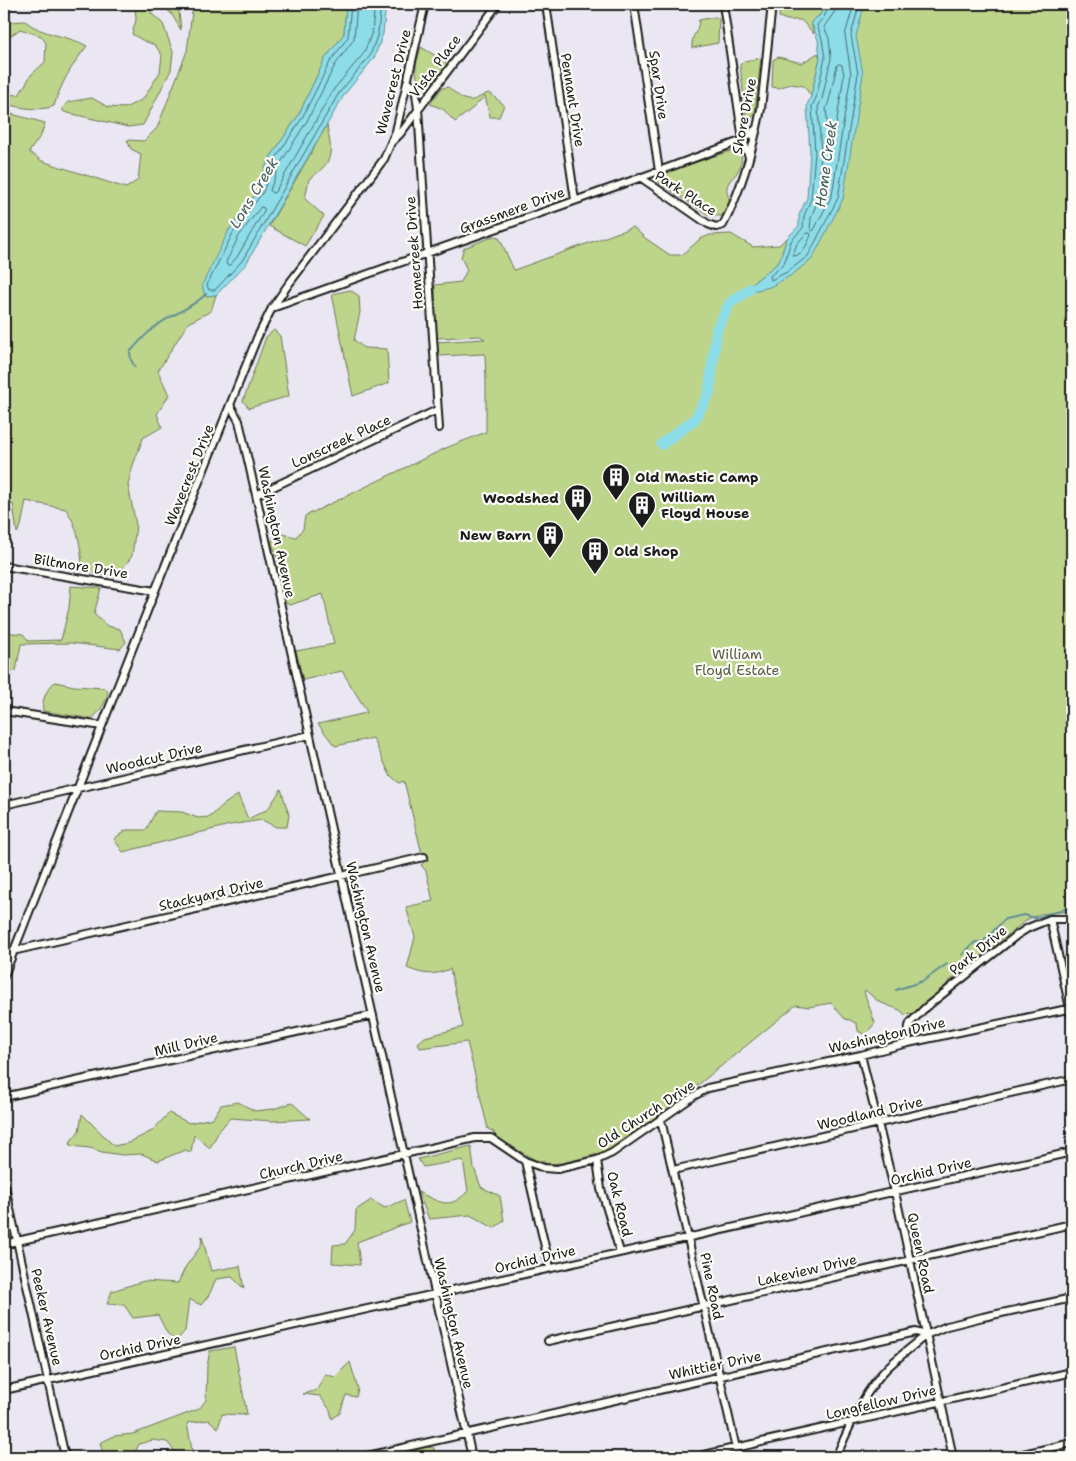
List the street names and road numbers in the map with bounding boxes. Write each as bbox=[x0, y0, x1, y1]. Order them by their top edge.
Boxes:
street label: Wavecrest Drive bbox=[371, 27, 415, 137]
street label: Vista Place bbox=[405, 31, 465, 101]
street label: Spar Drive bbox=[645, 49, 673, 121]
street label: Pennant Drive bbox=[557, 52, 589, 148]
street label: Shore Drive bbox=[728, 76, 760, 156]
street label: Park Place bbox=[652, 166, 721, 220]
street label: Grassmere Drive bbox=[457, 183, 567, 237]
street label: Homecreek Drive bbox=[401, 196, 427, 310]
street label: Lonscreek Place bbox=[288, 410, 394, 472]
street label: Wavecrest Drive bbox=[160, 421, 218, 529]
street label: Washington Avenue bbox=[254, 464, 300, 600]
street label: Biltmore Drive bbox=[33, 550, 130, 582]
street label: Woodcut Drive bbox=[104, 738, 204, 778]
street label: Washington Avenue bbox=[342, 860, 390, 995]
street label: Stackyard Drive bbox=[157, 873, 265, 915]
street label: Park Drive bbox=[945, 921, 1011, 979]
street label: Washington Drive bbox=[827, 1013, 947, 1057]
street label: Mill Drive bbox=[152, 1028, 220, 1060]
street label: Old Church Drive bbox=[594, 1076, 698, 1152]
street label: Woodland Drive bbox=[815, 1092, 925, 1134]
street label: Church Drive bbox=[257, 1147, 345, 1183]
street label: Orchid Drive bbox=[889, 1153, 974, 1189]
street label: Oak Road bbox=[603, 1169, 637, 1239]
street label: Queen Road bbox=[904, 1211, 938, 1295]
street label: Orchid Drive bbox=[493, 1241, 578, 1277]
street label: Lakeview Drive bbox=[755, 1250, 859, 1290]
street label: Pine Road bbox=[696, 1251, 728, 1321]
street label: Washington Avenue bbox=[430, 1256, 478, 1391]
street label: Peeker Avenue bbox=[27, 1267, 67, 1367]
street label: Orchid Drive bbox=[98, 1330, 183, 1364]
street label: Whittier Drive bbox=[667, 1346, 763, 1384]
street label: Longfellow Drive bbox=[824, 1381, 938, 1423]

